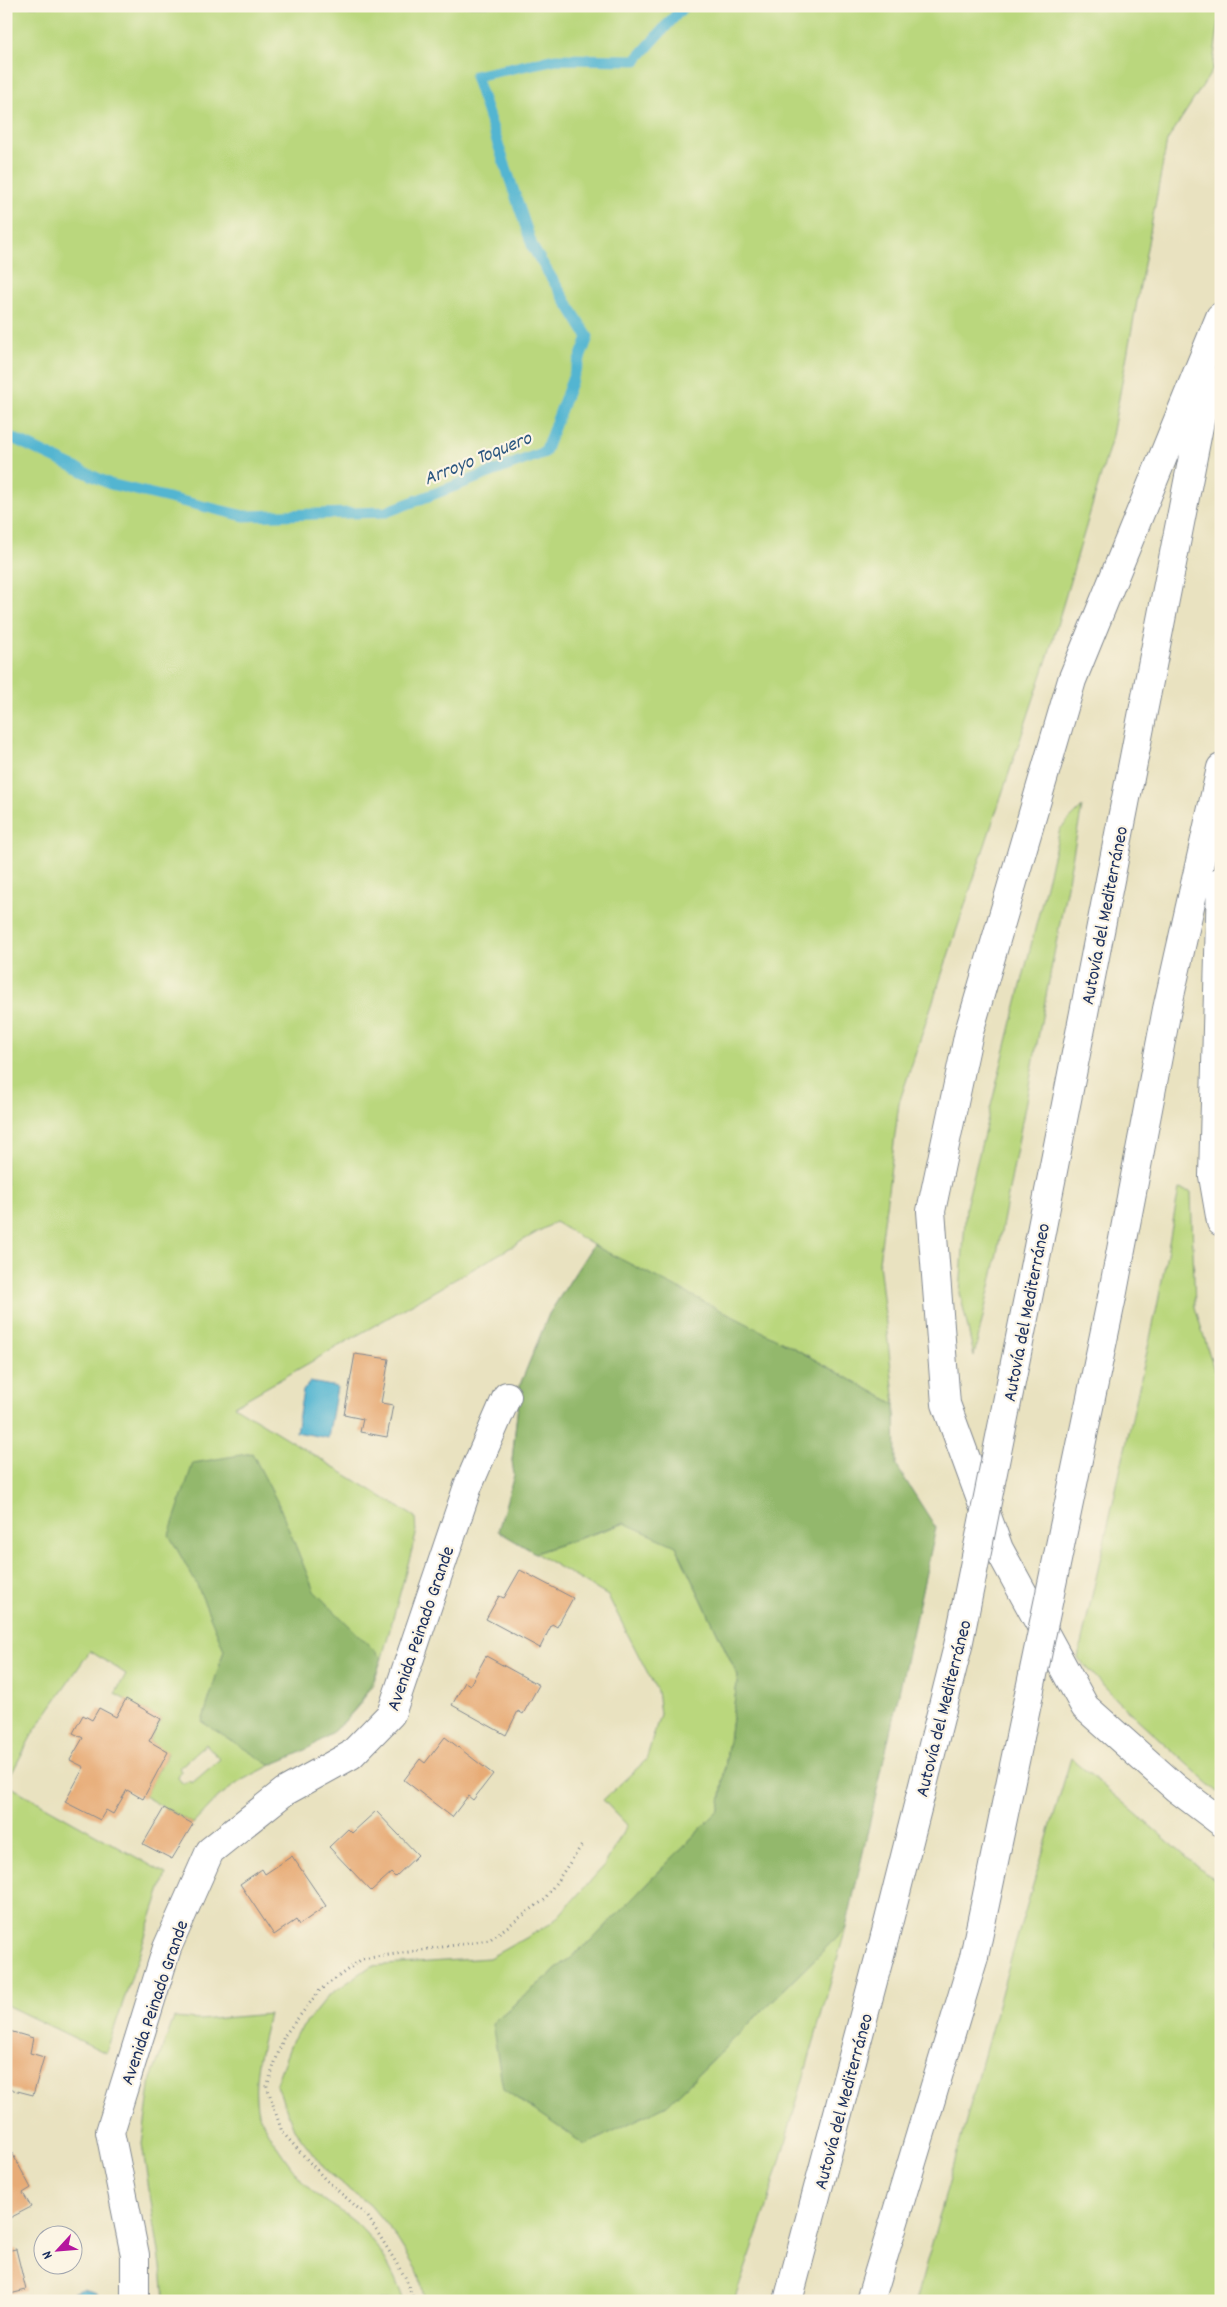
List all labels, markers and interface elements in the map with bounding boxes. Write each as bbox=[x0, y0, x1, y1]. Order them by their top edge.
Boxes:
water label: Arroyo Toquero bbox=[420, 425, 537, 494]
street label: Autovía del Mediterráneo bbox=[1076, 824, 1137, 1007]
street label: Autovía del Mediterráneo bbox=[998, 1221, 1059, 1404]
street label: Avenida Peinado Grande bbox=[381, 1543, 463, 1715]
street label: Autovía del Mediterráneo bbox=[910, 1618, 980, 1800]
street label: Avenida Peinado Grande bbox=[115, 1917, 197, 2089]
street label: Autovía del Mediterráneo bbox=[809, 2011, 882, 2193]
north arrow bbox=[32, 2224, 82, 2274]
text: N bbox=[38, 2247, 59, 2262]

